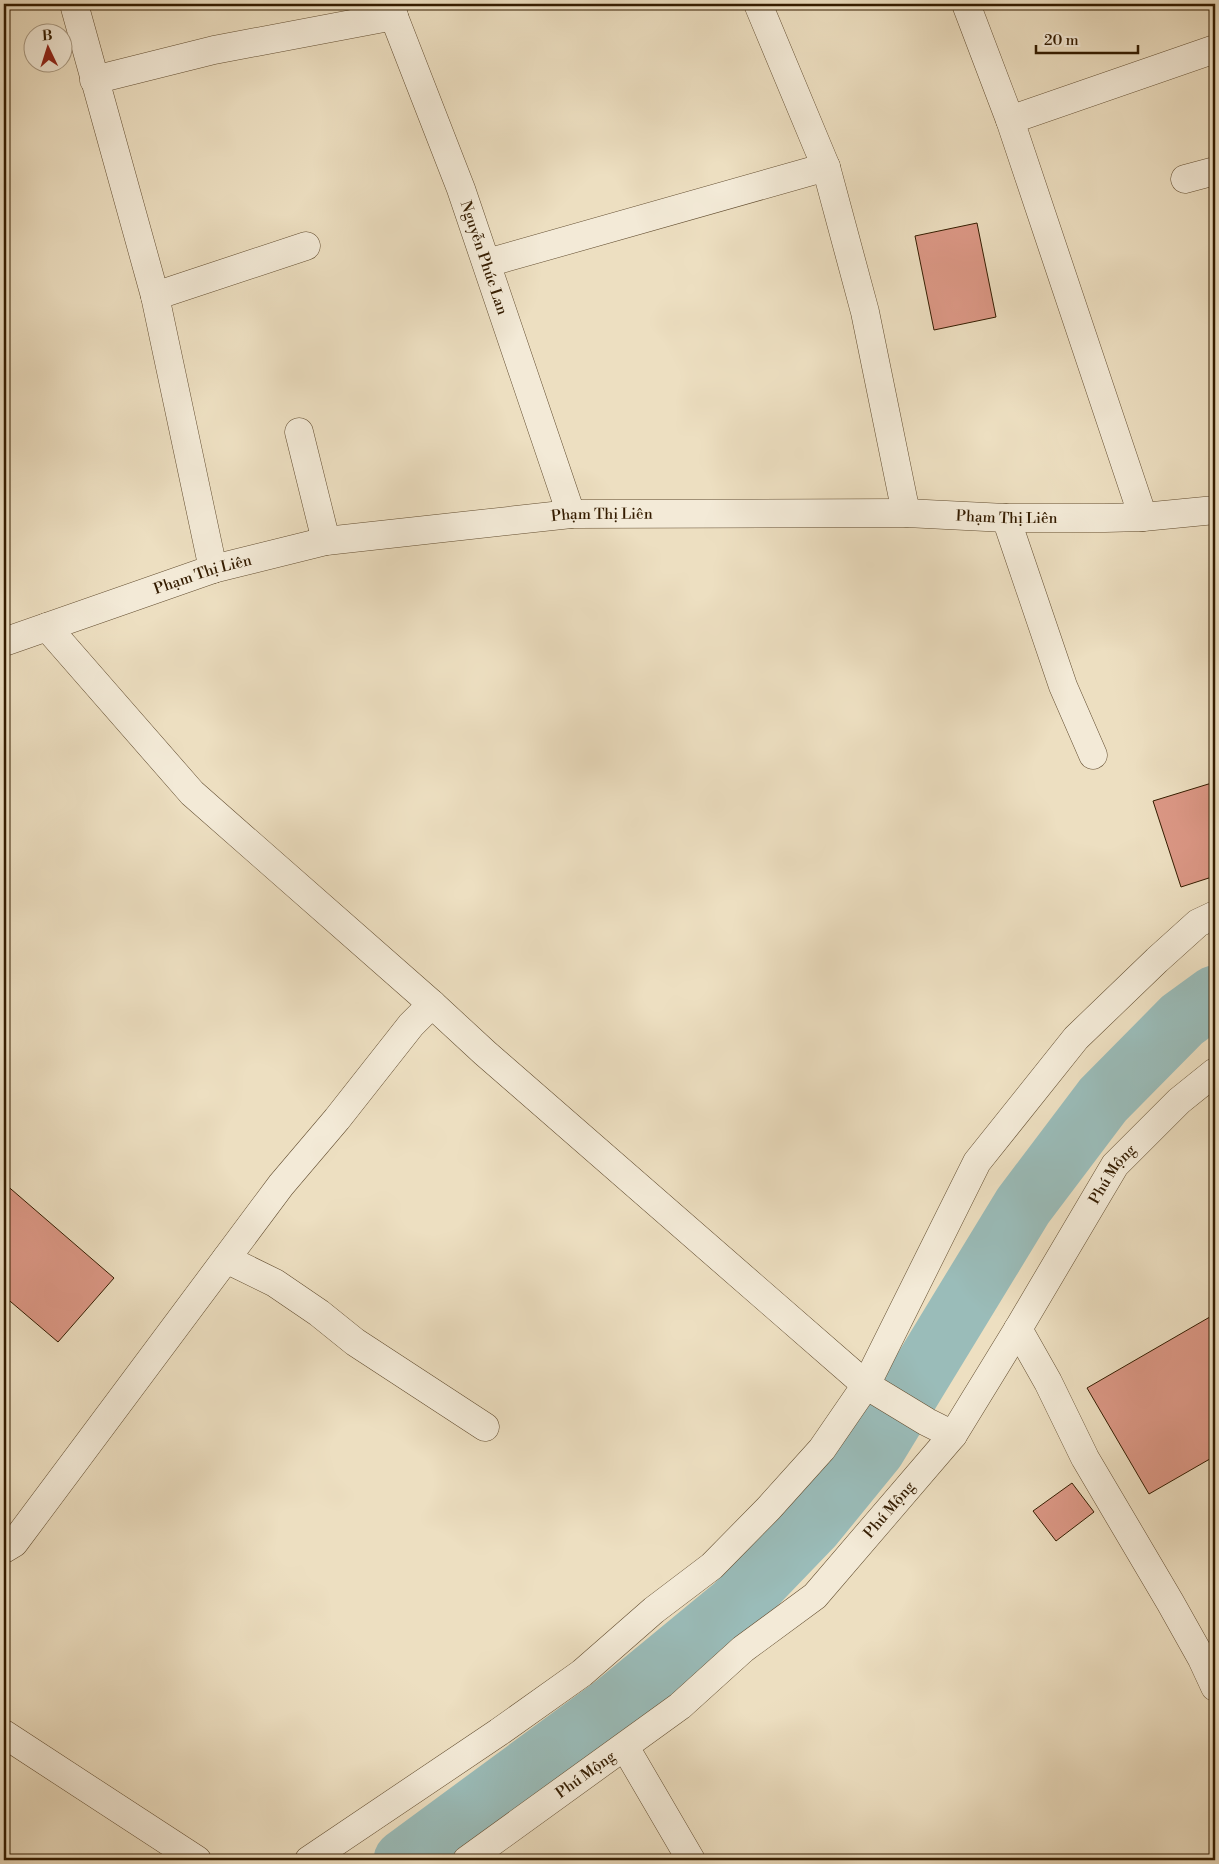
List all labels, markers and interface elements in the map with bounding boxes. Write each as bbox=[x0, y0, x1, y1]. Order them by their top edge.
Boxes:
north arrow bbox=[22, 22, 72, 72]
scale bar bbox=[1036, 22, 1139, 54]
text: B bbox=[41, 27, 53, 45]
text: 20 m bbox=[1044, 31, 1079, 50]
street label: Nguyễn Phúc Lan bbox=[456, 198, 512, 317]
street label: Phạm Thị Liên bbox=[550, 504, 653, 526]
street label: Phạm Thị Liên bbox=[955, 506, 1058, 528]
street label: Phạm Thị Liên bbox=[151, 550, 254, 598]
street label: Phú Mộng bbox=[1085, 1140, 1140, 1208]
street label: Phú Mộng bbox=[859, 1477, 919, 1542]
street label: Phú Mộng bbox=[552, 1746, 619, 1802]

